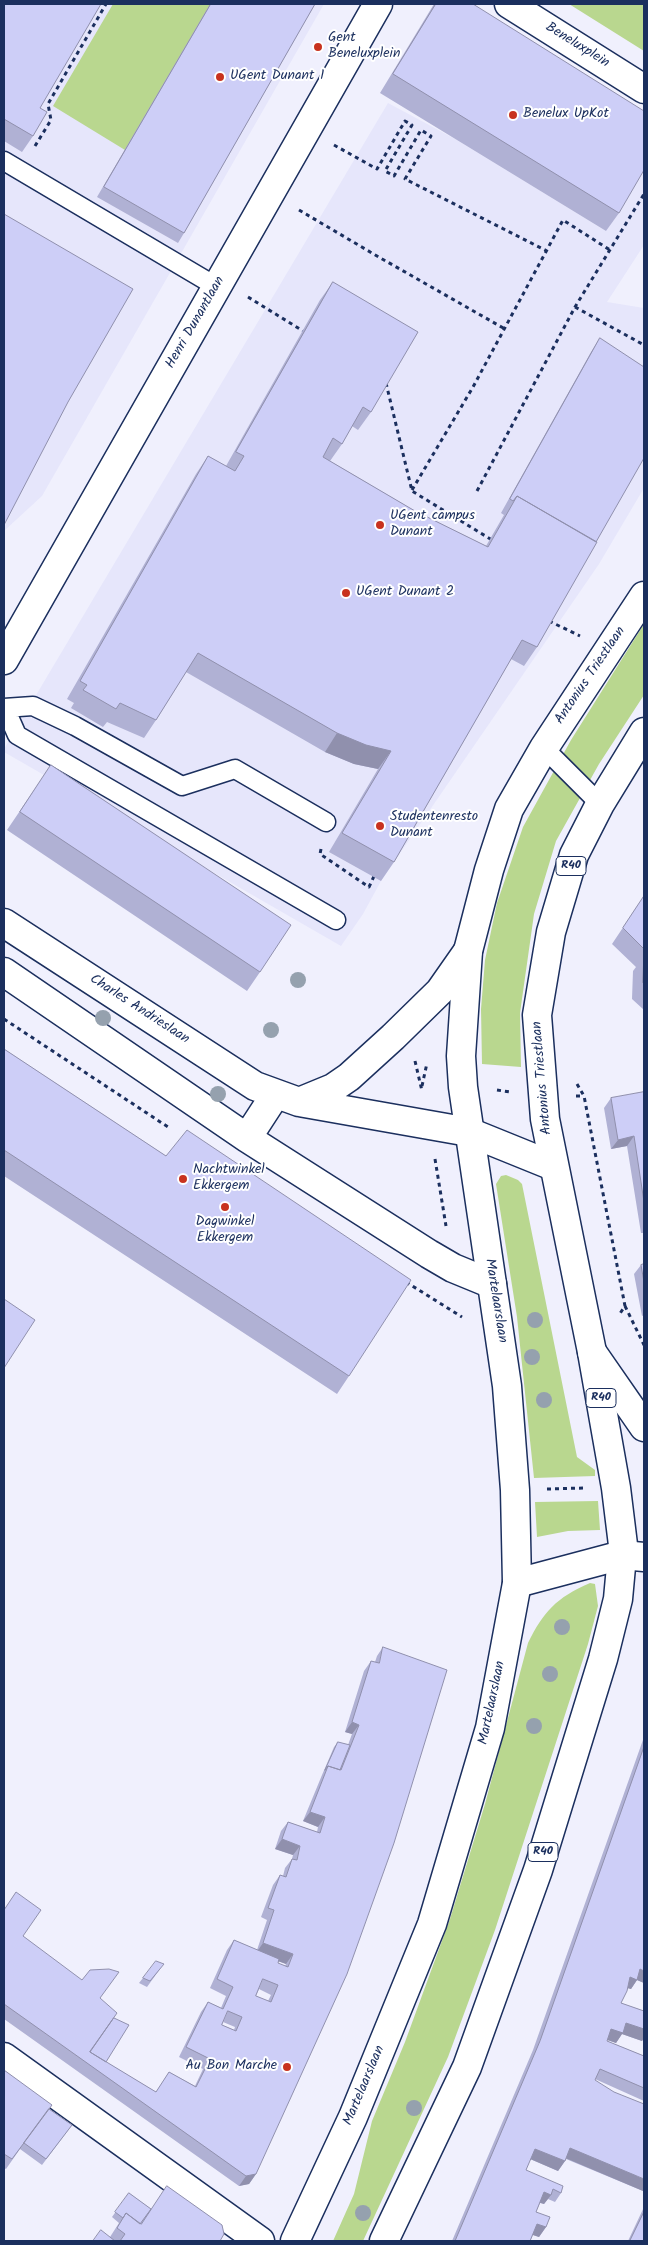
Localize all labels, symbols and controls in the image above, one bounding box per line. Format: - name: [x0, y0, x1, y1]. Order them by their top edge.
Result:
- street label: Beneluxplein: [542, 20, 612, 72]
- place label: Gent Beneluxplein: [328, 31, 400, 64]
- marker: Gent Beneluxplein: [312, 41, 324, 53]
- place label: UGent Dunant 1: [230, 69, 324, 85]
- marker: UGent Dunant 1: [214, 71, 226, 83]
- place label: Benelux UpKot: [523, 107, 609, 123]
- marker: Benelux UpKot: [507, 109, 519, 121]
- street label: Henri Dunantlaan: [163, 274, 229, 372]
- place label: UGent campus Dunant: [390, 509, 475, 542]
- marker: UGent campus Dunant: [374, 519, 386, 531]
- place label: UGent Dunant 2: [356, 585, 454, 601]
- marker: UGent Dunant 2: [340, 587, 352, 599]
- street label: Antonius Triestlaan: [552, 624, 630, 728]
- place label: Studentenresto Dunant: [390, 810, 478, 842]
- marker: Studentenresto Dunant: [374, 820, 386, 832]
- road number: R40: [556, 856, 586, 876]
- street label: Charles Andrieslaan: [86, 971, 192, 1049]
- street label: Antonius Triestlaan: [530, 1020, 556, 1136]
- place label: Nachtwinkel Ekkergem: [193, 1163, 265, 1196]
- marker: Nachtwinkel Ekkergem: [177, 1173, 189, 1185]
- marker: Dagwinkel Ekkergem: [219, 1201, 231, 1213]
- place label: Dagwinkel Ekkergem: [196, 1215, 254, 1248]
- street label: Martelaarslaan: [480, 1258, 510, 1344]
- road number: R40: [586, 1389, 616, 1408]
- street label: Martelaarslaan: [476, 1660, 510, 1746]
- road number: R40: [528, 1842, 558, 1861]
- street label: Martelaarslaan: [341, 2044, 389, 2128]
- place label: Au Bon Marche: [186, 2059, 277, 2075]
- marker: Au Bon Marche: [281, 2061, 293, 2073]

